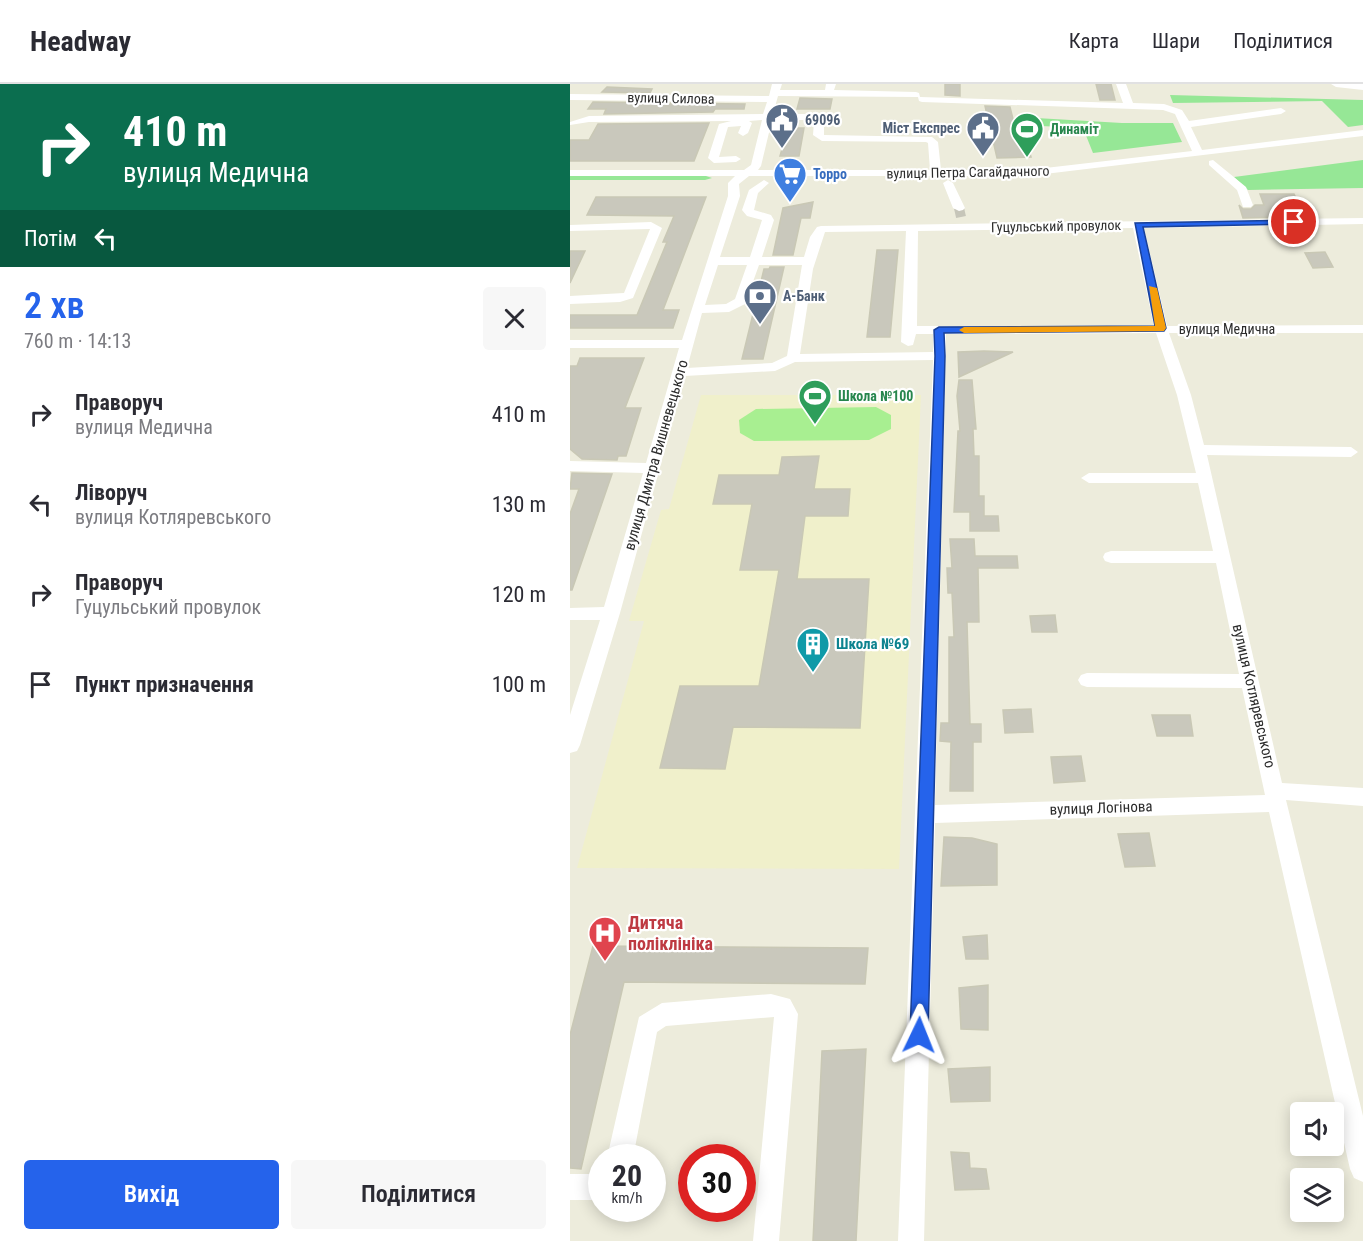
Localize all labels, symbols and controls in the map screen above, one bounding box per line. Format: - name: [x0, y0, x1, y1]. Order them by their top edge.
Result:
- text: Headway: [30, 25, 131, 58]
- text: Карта: [1069, 29, 1119, 53]
- text: Шари: [1152, 29, 1200, 53]
- text: Поділитися: [1233, 29, 1333, 53]
- street label: вулиця Силова: [627, 89, 715, 107]
- public building icon: 69096: [764, 102, 800, 149]
- text: 410 m: [123, 107, 228, 156]
- icon: right: [24, 108, 102, 186]
- public building icon: Міст Експрес: [965, 110, 1001, 157]
- sports icon: Динаміт: [1009, 111, 1045, 158]
- place label: 69096: [805, 112, 840, 128]
- place label: Міст Експрес: [883, 120, 961, 136]
- place label: Динаміт: [1050, 121, 1100, 137]
- supermarket icon: Торро: [772, 156, 808, 203]
- text: вулиця Медична: [123, 157, 309, 189]
- street label: вулиця Петра Сагайдачного: [886, 163, 1050, 181]
- place label: Торро: [813, 166, 847, 182]
- pin: [1268, 196, 1319, 247]
- icon: arrive: [1277, 205, 1310, 238]
- street label: Гуцульський провулок: [991, 217, 1122, 235]
- icon: left: [89, 222, 122, 255]
- text: Потім: [24, 226, 77, 251]
- bank icon: А-Банк: [742, 278, 778, 325]
- text: 2 хв: [24, 285, 85, 327]
- button: close: [483, 287, 546, 350]
- place label: А-Банк: [783, 288, 825, 304]
- street label: вулиця Медична: [1179, 321, 1275, 337]
- text: 760 m · 14:13: [24, 329, 131, 353]
- street label: вулиця Дмитра Вишневецького: [620, 358, 692, 552]
- sports icon: Школа №100: [797, 378, 833, 425]
- place label: Школа №100: [838, 388, 913, 404]
- text: Праворуч: [75, 390, 163, 415]
- icon: right: [24, 398, 57, 431]
- text: 410 m: [492, 402, 546, 427]
- text: вулиця Медична: [75, 415, 213, 439]
- text: Ліворуч: [75, 480, 147, 505]
- icon: left: [24, 488, 57, 521]
- text: 130 m: [492, 492, 546, 517]
- text: вулиця Котляревського: [75, 505, 271, 529]
- text: Праворуч: [75, 570, 163, 595]
- icon: right: [24, 578, 57, 611]
- text: 120 m: [492, 582, 546, 607]
- text: Гуцульський провулок: [75, 595, 261, 619]
- street label: вулиця Котляревського: [1229, 622, 1279, 770]
- building icon: Школа №69: [795, 626, 831, 673]
- place label: Школа №69: [836, 635, 909, 653]
- icon: arrive: [24, 668, 57, 701]
- text: Пункт призначення: [75, 672, 254, 697]
- text: 100 m: [492, 672, 546, 697]
- street label: вулиця Логінова: [1049, 797, 1153, 819]
- place label: Дитяча поліклініка: [628, 912, 713, 954]
- hospital icon: Дитяча поліклініка: [587, 915, 623, 962]
- position arrow: [887, 1003, 951, 1067]
- map controls: [1290, 1102, 1344, 1222]
- button: sound: [1290, 1102, 1344, 1156]
- speed limit sign: 30: [678, 1144, 756, 1222]
- text: 20: [612, 1158, 642, 1193]
- button: Вихід: [24, 1160, 279, 1229]
- button: Поділитися: [291, 1160, 546, 1229]
- button: layers: [1290, 1168, 1344, 1222]
- text: km/h: [612, 1189, 642, 1207]

